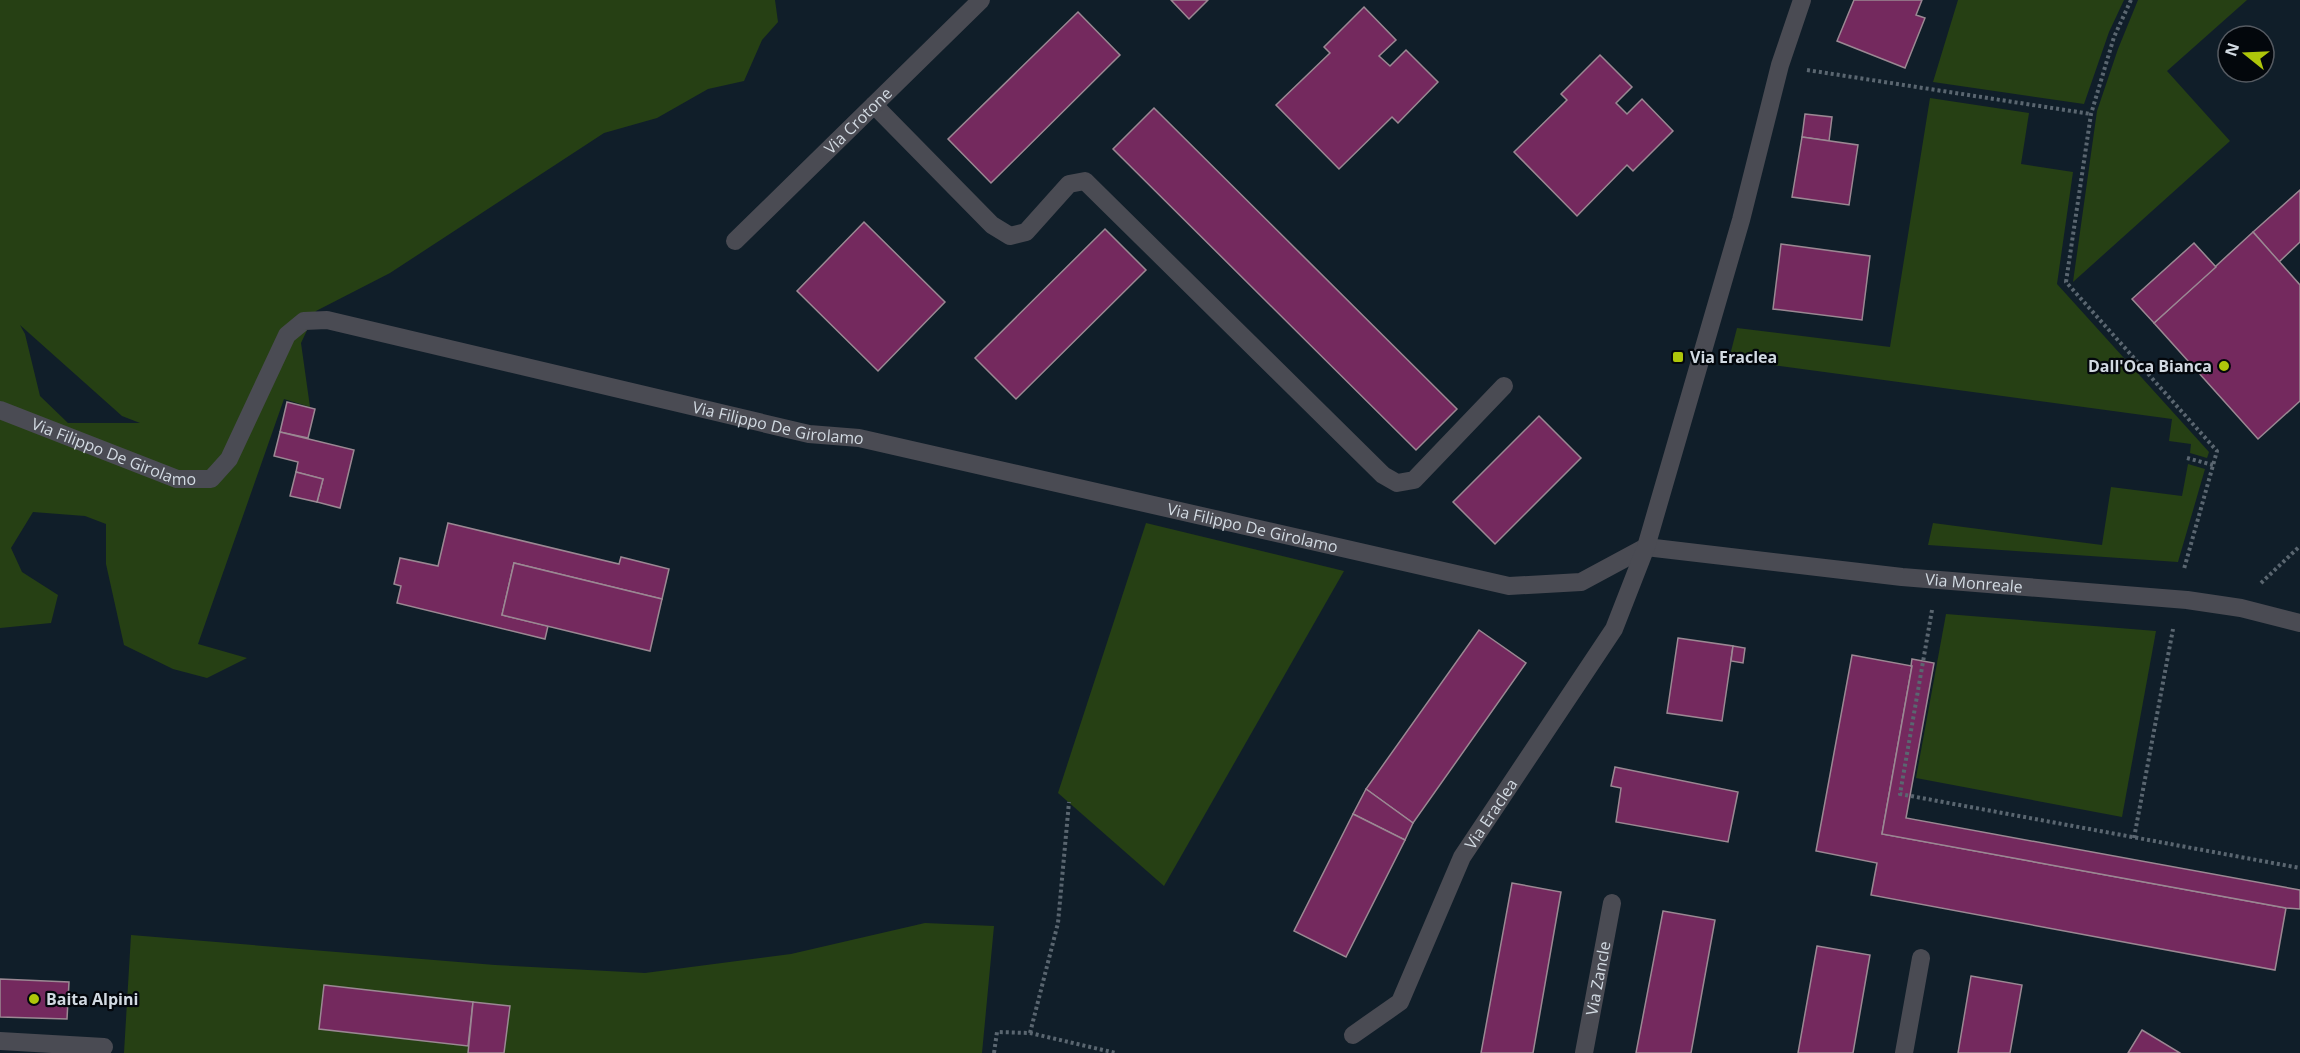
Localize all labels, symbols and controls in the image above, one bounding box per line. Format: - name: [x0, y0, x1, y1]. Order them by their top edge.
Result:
- north arrow: [2216, 24, 2276, 84]
- text: N: [2219, 40, 2244, 59]
- street label: Via Crotone: [819, 82, 897, 159]
- place label: Via Eraclea: [1690, 346, 1777, 368]
- marker: Via Eraclea: [1671, 350, 1685, 364]
- place label: Dall'Oca Bianca: [2088, 355, 2212, 377]
- marker: Dall'Oca Bianca: [2217, 359, 2231, 373]
- street label: Via Filippo De Girolamo: [690, 396, 866, 450]
- street label: Via Filippo De Girolamo: [28, 412, 196, 490]
- street label: Via Filippo De Girolamo: [1165, 498, 1340, 558]
- street label: Via Monreale: [1924, 568, 2024, 598]
- street label: Via Eraclea: [1459, 774, 1522, 853]
- street label: Via Zancle: [1580, 939, 1616, 1017]
- place label: Baita Alpini: [46, 988, 138, 1010]
- marker: Baita Alpini: [27, 992, 41, 1006]

